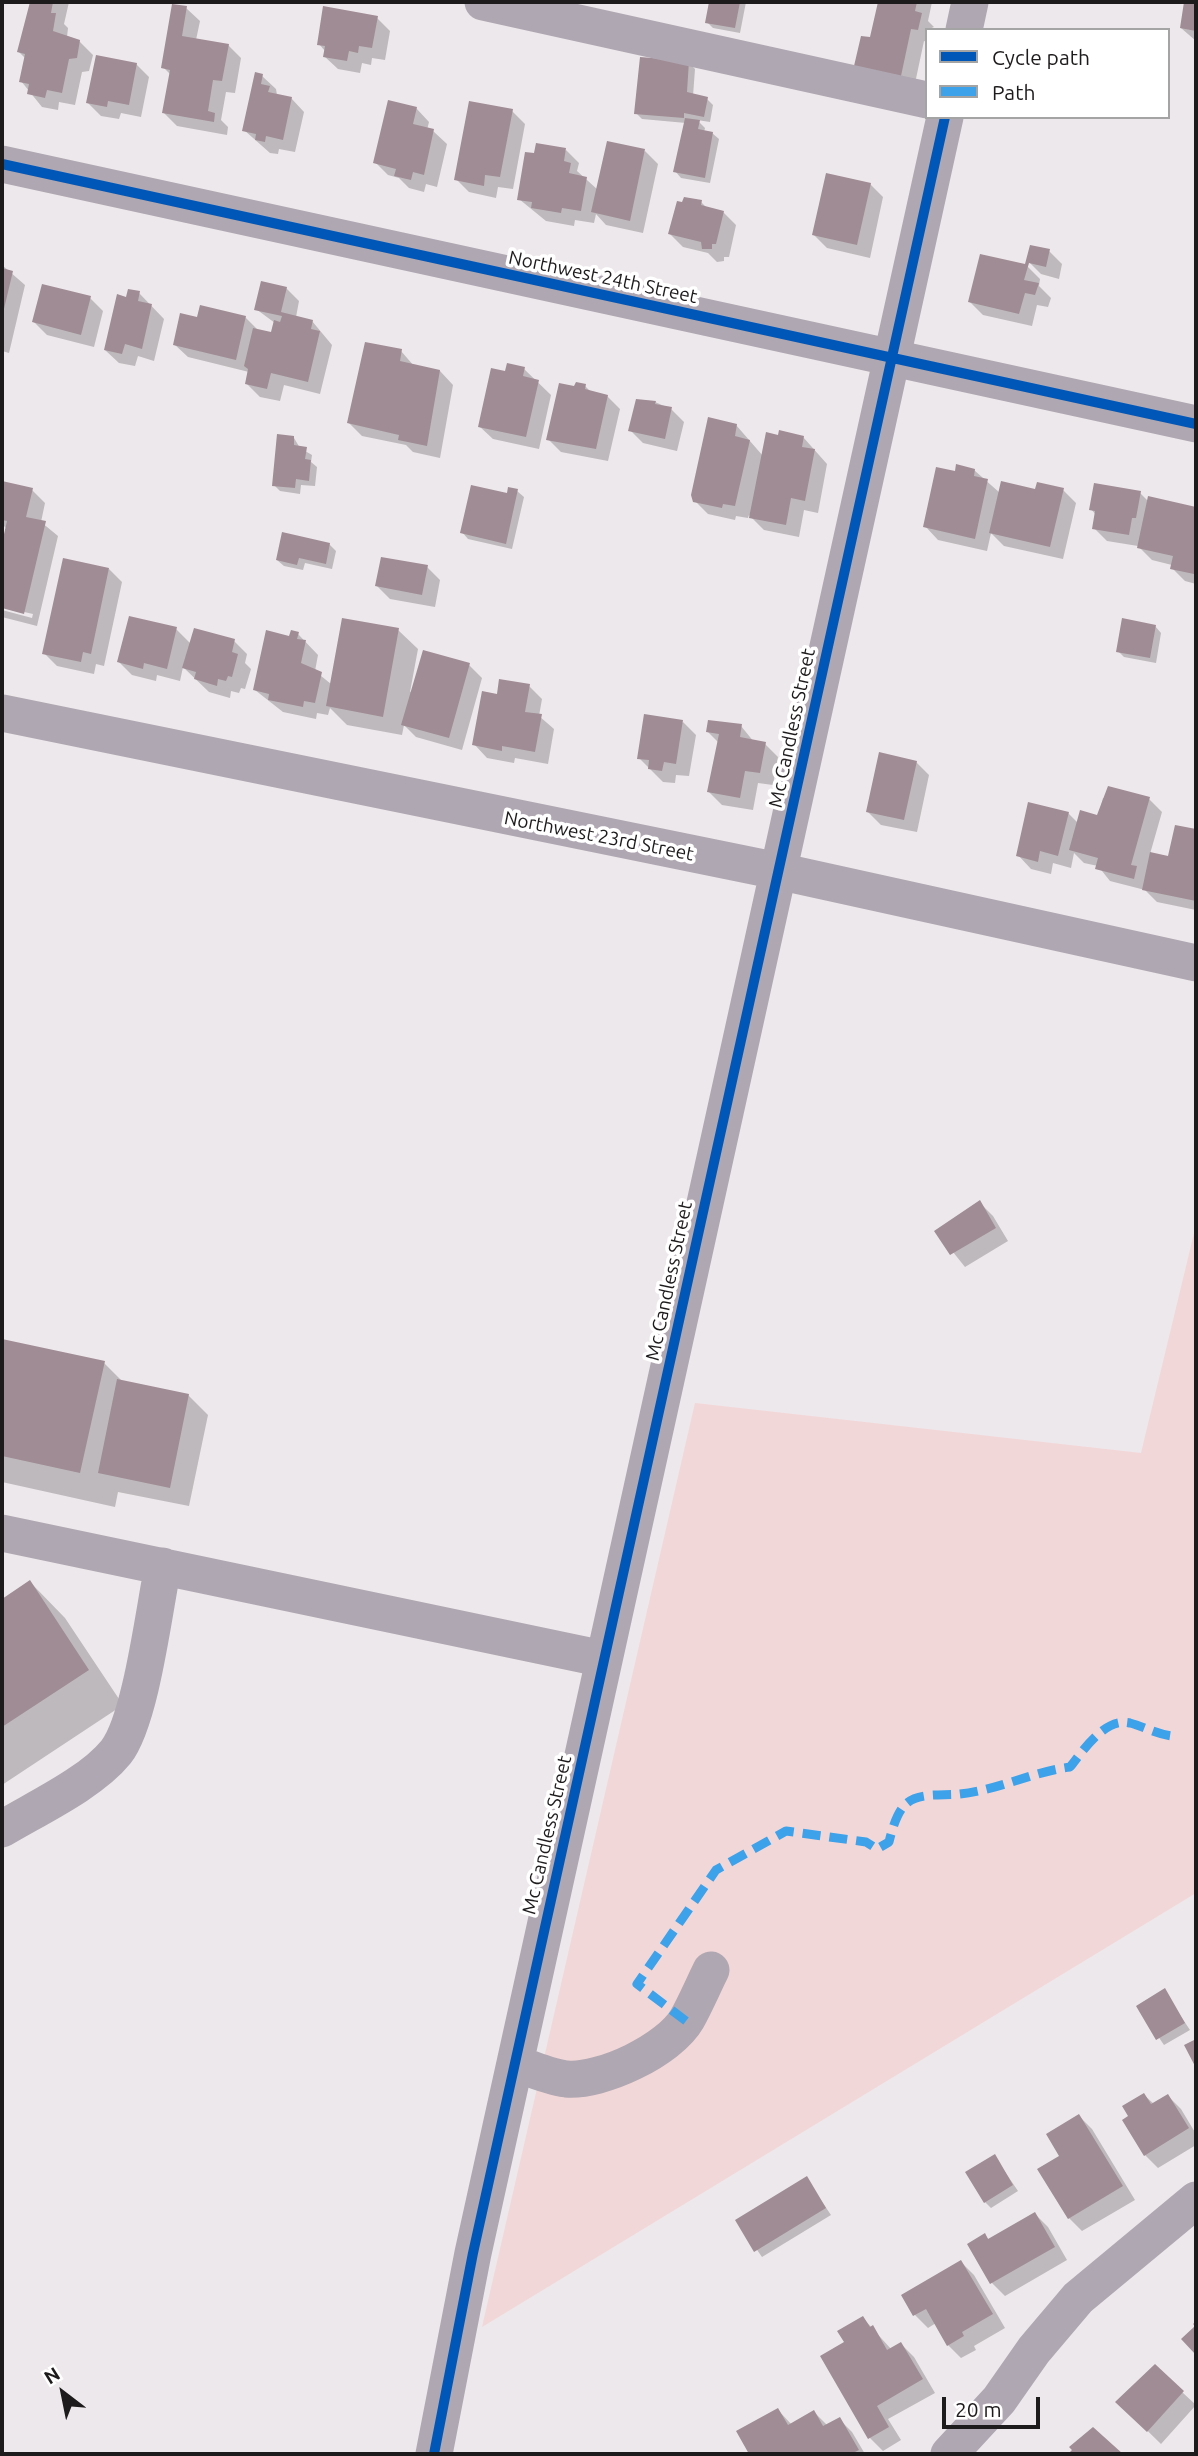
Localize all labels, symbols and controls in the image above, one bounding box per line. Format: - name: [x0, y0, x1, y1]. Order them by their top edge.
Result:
- legend: [925, 28, 1170, 119]
- text: Cycle path: [992, 45, 1090, 69]
- text: Path: [992, 80, 1035, 104]
- street label: Northwest 24th Street: [506, 246, 700, 308]
- street label: Mc Candless Street: [764, 646, 820, 810]
- street label: Northwest 23rd Street: [502, 806, 696, 866]
- street label: Mc Candless Street: [641, 1199, 697, 1363]
- street label: Mc Candless Street: [518, 1753, 576, 1917]
- north arrow: [28, 2358, 98, 2428]
- text: N: [40, 2362, 64, 2388]
- scale bar: [946, 2382, 1044, 2426]
- text: 20 m: [955, 2397, 1002, 2421]

